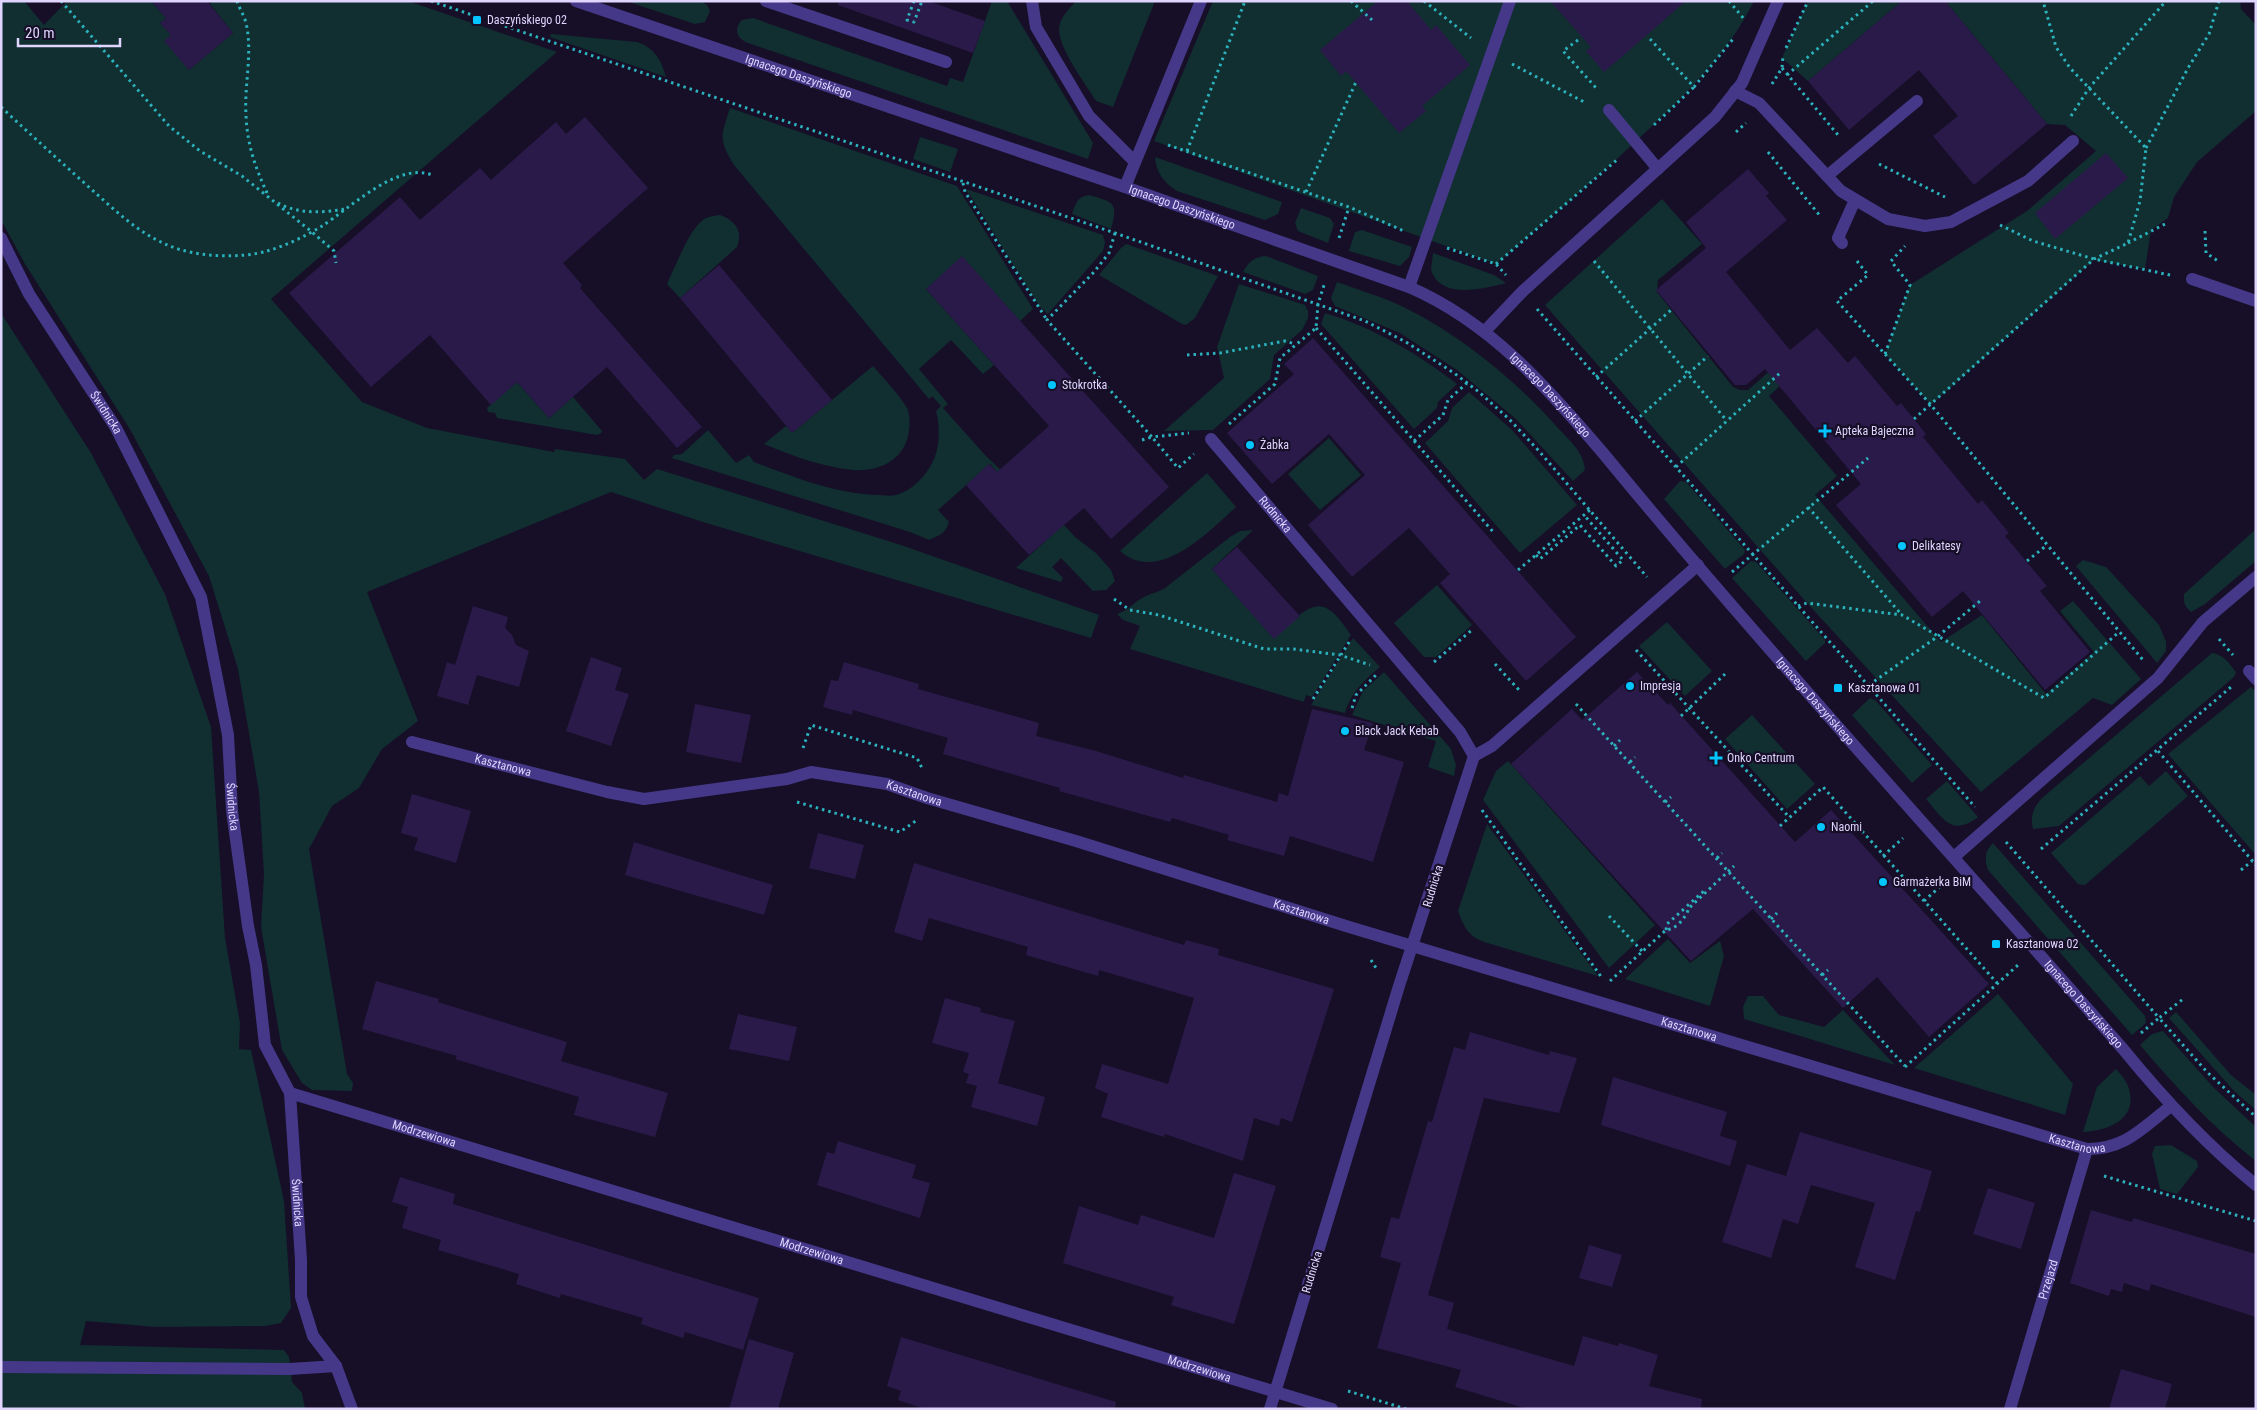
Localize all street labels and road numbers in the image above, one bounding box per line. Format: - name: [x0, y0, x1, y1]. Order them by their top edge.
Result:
- street label: Ignacego Daszyńskiego: [743, 52, 854, 101]
- street label: Ignacego Daszyńskiego: [1127, 182, 1237, 232]
- street label: Ignacego Daszyńskiego: [1507, 350, 1594, 440]
- street label: Świdnicka: [87, 388, 125, 436]
- street label: Rudnicka: [1256, 493, 1295, 536]
- street label: Ignacego Daszyńskiego: [1773, 655, 1857, 748]
- street label: Kasztanowa: [473, 751, 533, 779]
- street label: Kasztanowa: [885, 777, 944, 809]
- street label: Świdnicka: [224, 782, 242, 832]
- street label: Rudnicka: [1420, 863, 1446, 909]
- street label: Kasztanowa: [1272, 897, 1331, 927]
- street label: Ignacego Daszyńskiego: [2041, 958, 2126, 1051]
- street label: Kasztanowa: [1659, 1014, 1719, 1044]
- street label: Modrzewiowa: [391, 1117, 458, 1150]
- street label: Kasztanowa: [2047, 1131, 2107, 1156]
- street label: Świdnicka: [289, 1178, 306, 1227]
- street label: Modrzewiowa: [778, 1235, 845, 1268]
- street label: Rudnicka: [1299, 1249, 1325, 1295]
- street label: Przejazd: [2036, 1258, 2061, 1301]
- street label: Modrzewiowa: [1166, 1353, 1233, 1385]

